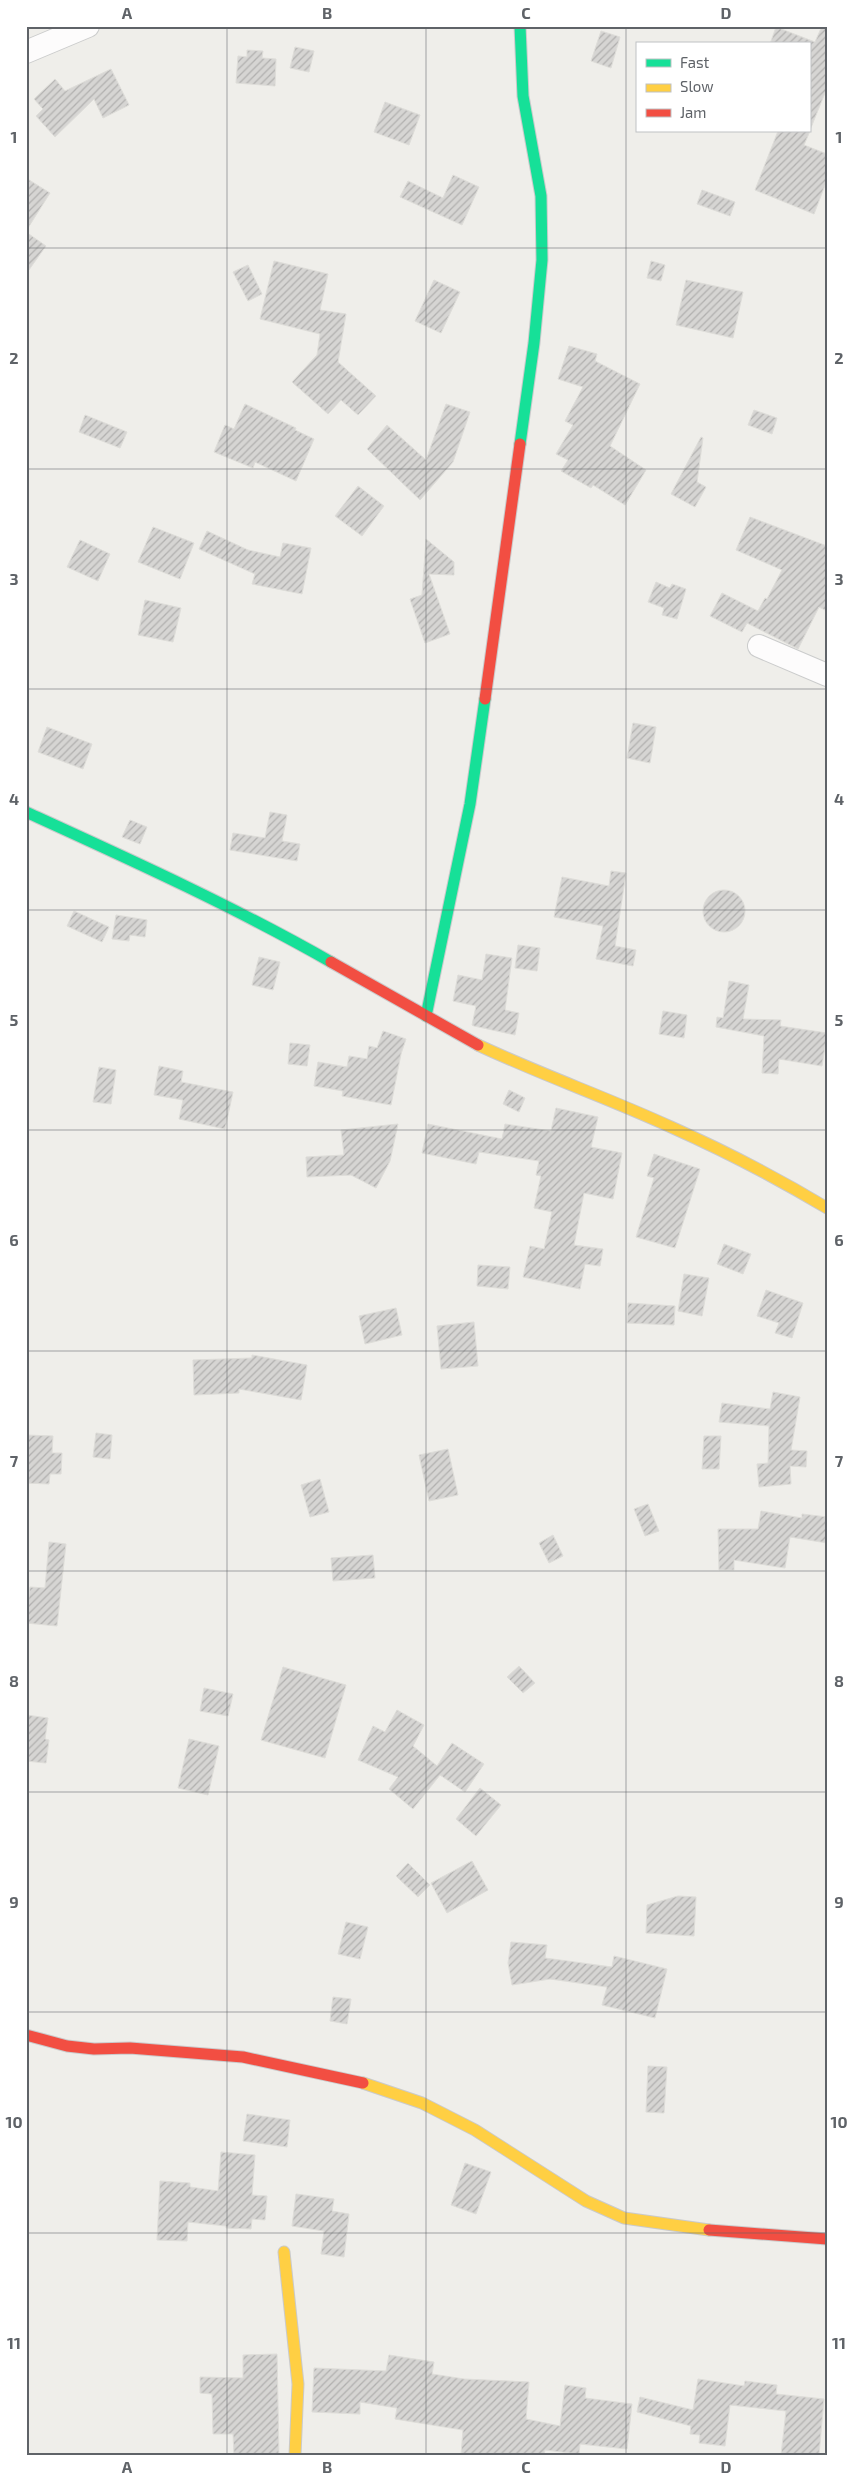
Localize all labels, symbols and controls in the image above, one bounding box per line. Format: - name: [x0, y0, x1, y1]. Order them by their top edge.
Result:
- text: A: [122, 3, 133, 22]
- text: B: [322, 3, 332, 22]
- text: C: [521, 3, 531, 22]
- text: D: [721, 3, 732, 22]
- legend: [636, 42, 810, 132]
- text: Fast: [680, 53, 710, 71]
- text: Slow: [680, 77, 714, 95]
- text: Jam: [680, 103, 706, 121]
- text: 1: [11, 127, 17, 146]
- text: 1: [836, 127, 842, 146]
- text: 2: [9, 348, 19, 367]
- text: 2: [834, 348, 844, 367]
- text: 3: [9, 569, 19, 588]
- text: 3: [834, 569, 844, 588]
- text: 4: [9, 789, 19, 808]
- text: 4: [834, 789, 844, 808]
- text: 5: [10, 1010, 19, 1029]
- text: 5: [835, 1010, 844, 1029]
- text: 6: [9, 1230, 19, 1249]
- text: 6: [834, 1230, 844, 1249]
- text: 7: [10, 1451, 19, 1470]
- text: 7: [835, 1451, 844, 1470]
- text: 8: [9, 1671, 19, 1690]
- text: 8: [834, 1671, 844, 1690]
- text: 9: [9, 1892, 19, 1911]
- text: 9: [834, 1892, 844, 1911]
- text: 10: [5, 2112, 23, 2131]
- text: 10: [830, 2112, 848, 2131]
- text: 11: [7, 2333, 21, 2352]
- text: 11: [832, 2333, 846, 2352]
- text: A: [122, 2457, 133, 2476]
- text: B: [322, 2457, 332, 2476]
- text: C: [521, 2457, 531, 2476]
- text: D: [721, 2457, 732, 2476]

